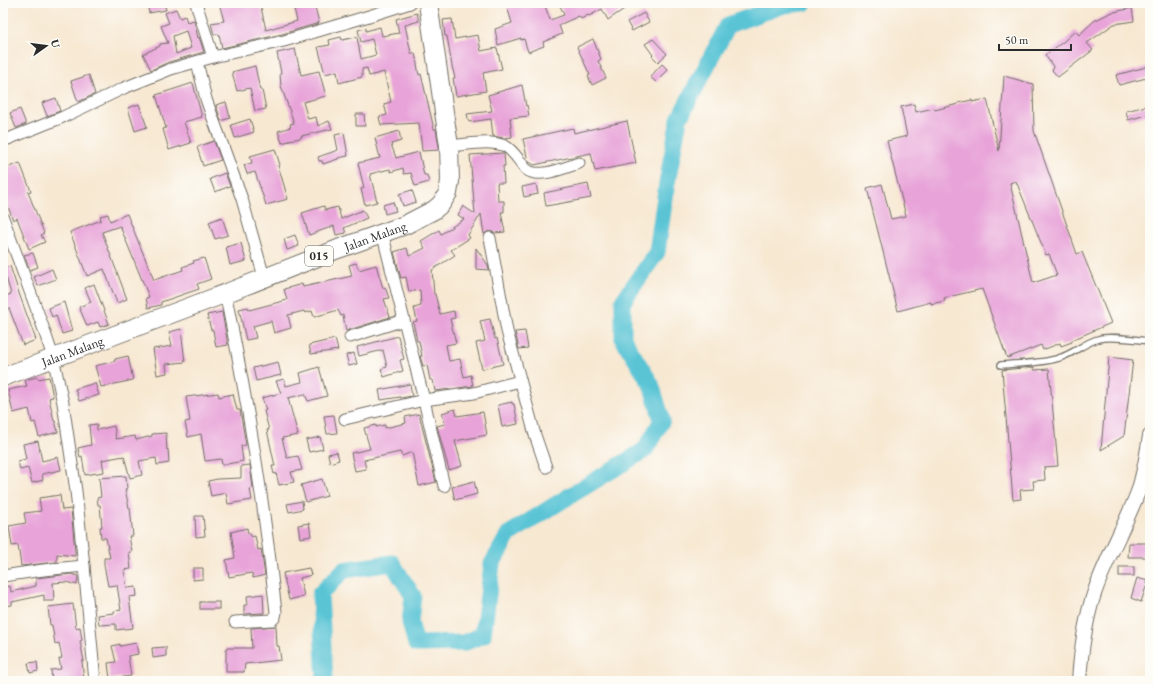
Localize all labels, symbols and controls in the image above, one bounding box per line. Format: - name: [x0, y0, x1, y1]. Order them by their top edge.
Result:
- north arrow: [26, 26, 66, 66]
- scale bar: [999, 26, 1071, 52]
- text: 50 m: [1005, 32, 1029, 48]
- text: U: [48, 38, 64, 50]
- street label: Jalan Malang: [341, 217, 409, 255]
- road number: 015: [305, 246, 333, 266]
- street label: Jalan Malang: [38, 331, 106, 371]

